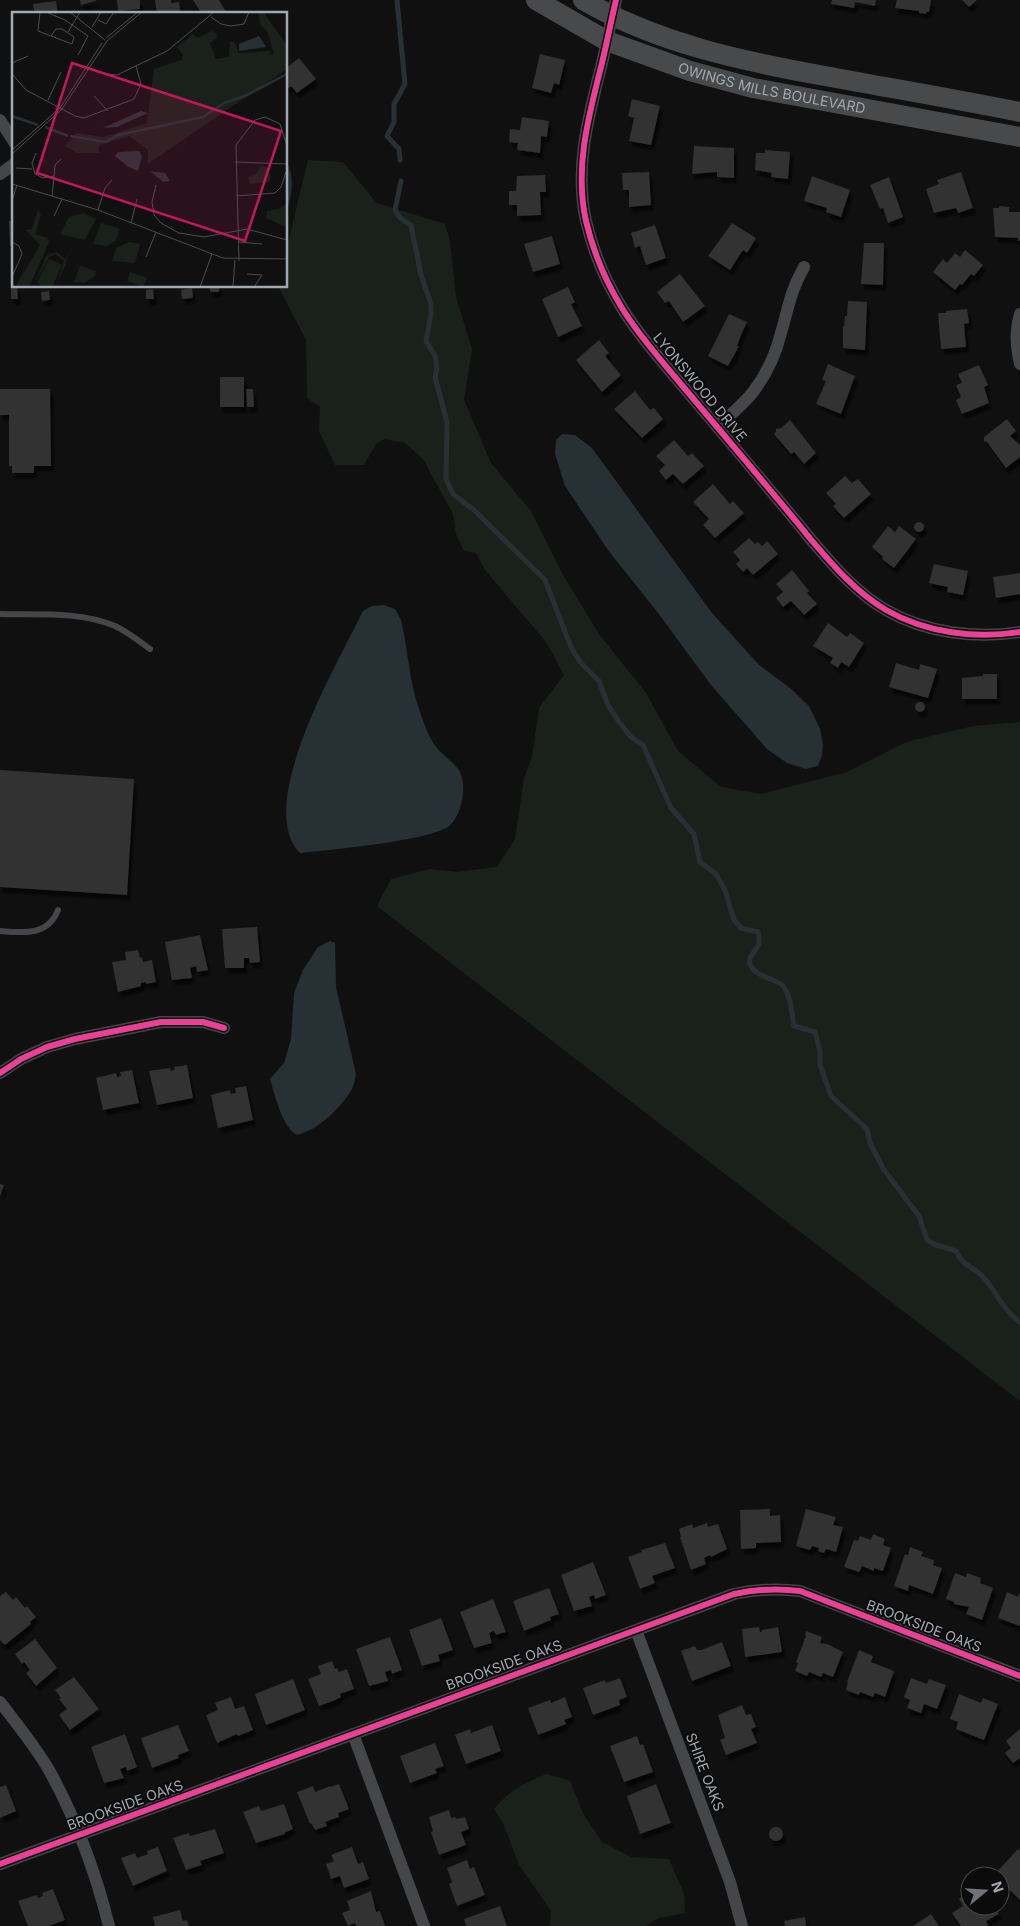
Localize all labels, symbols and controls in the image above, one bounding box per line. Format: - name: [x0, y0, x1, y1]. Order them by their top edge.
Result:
- inset map: [12, 12, 288, 288]
- street label: OWINGS MILLS BOULEVARD: [676, 58, 867, 116]
- street label: LYONSWOOD DRIVE: [650, 329, 751, 445]
- street label: BROOKSIDE OAKS: [864, 1596, 984, 1655]
- street label: BROOKSIDE OAKS: [444, 1636, 564, 1693]
- street label: SHIRE OAKS: [683, 1730, 728, 1813]
- street label: BROOKSIDE OAKS: [65, 1776, 185, 1833]
- north arrow: [960, 1866, 1010, 1916]
- text: N: [988, 1879, 1008, 1895]

